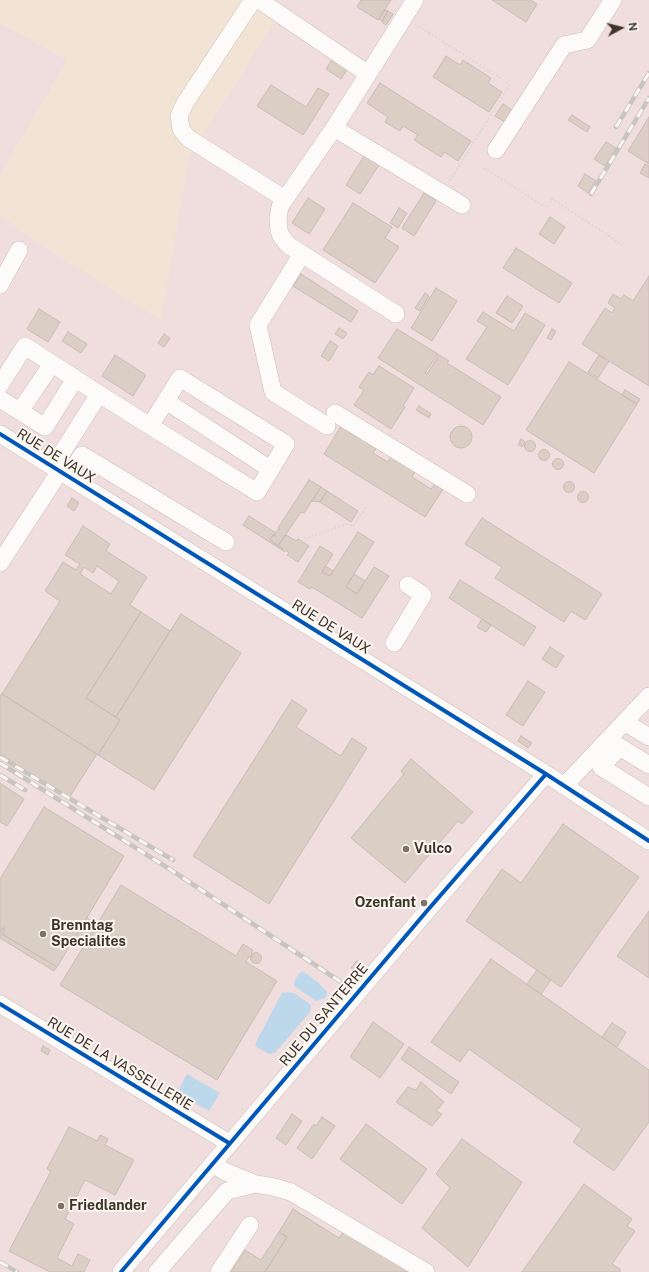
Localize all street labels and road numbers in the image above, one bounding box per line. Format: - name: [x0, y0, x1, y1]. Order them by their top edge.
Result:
- street label: RUE DE VAUX: [14, 425, 98, 487]
- street label: RUE DE VAUX: [289, 596, 373, 658]
- street label: RUE DU SANTERRE: [276, 960, 372, 1070]
- street label: RUE DE LA VASSELLERIE: [44, 1014, 196, 1114]

